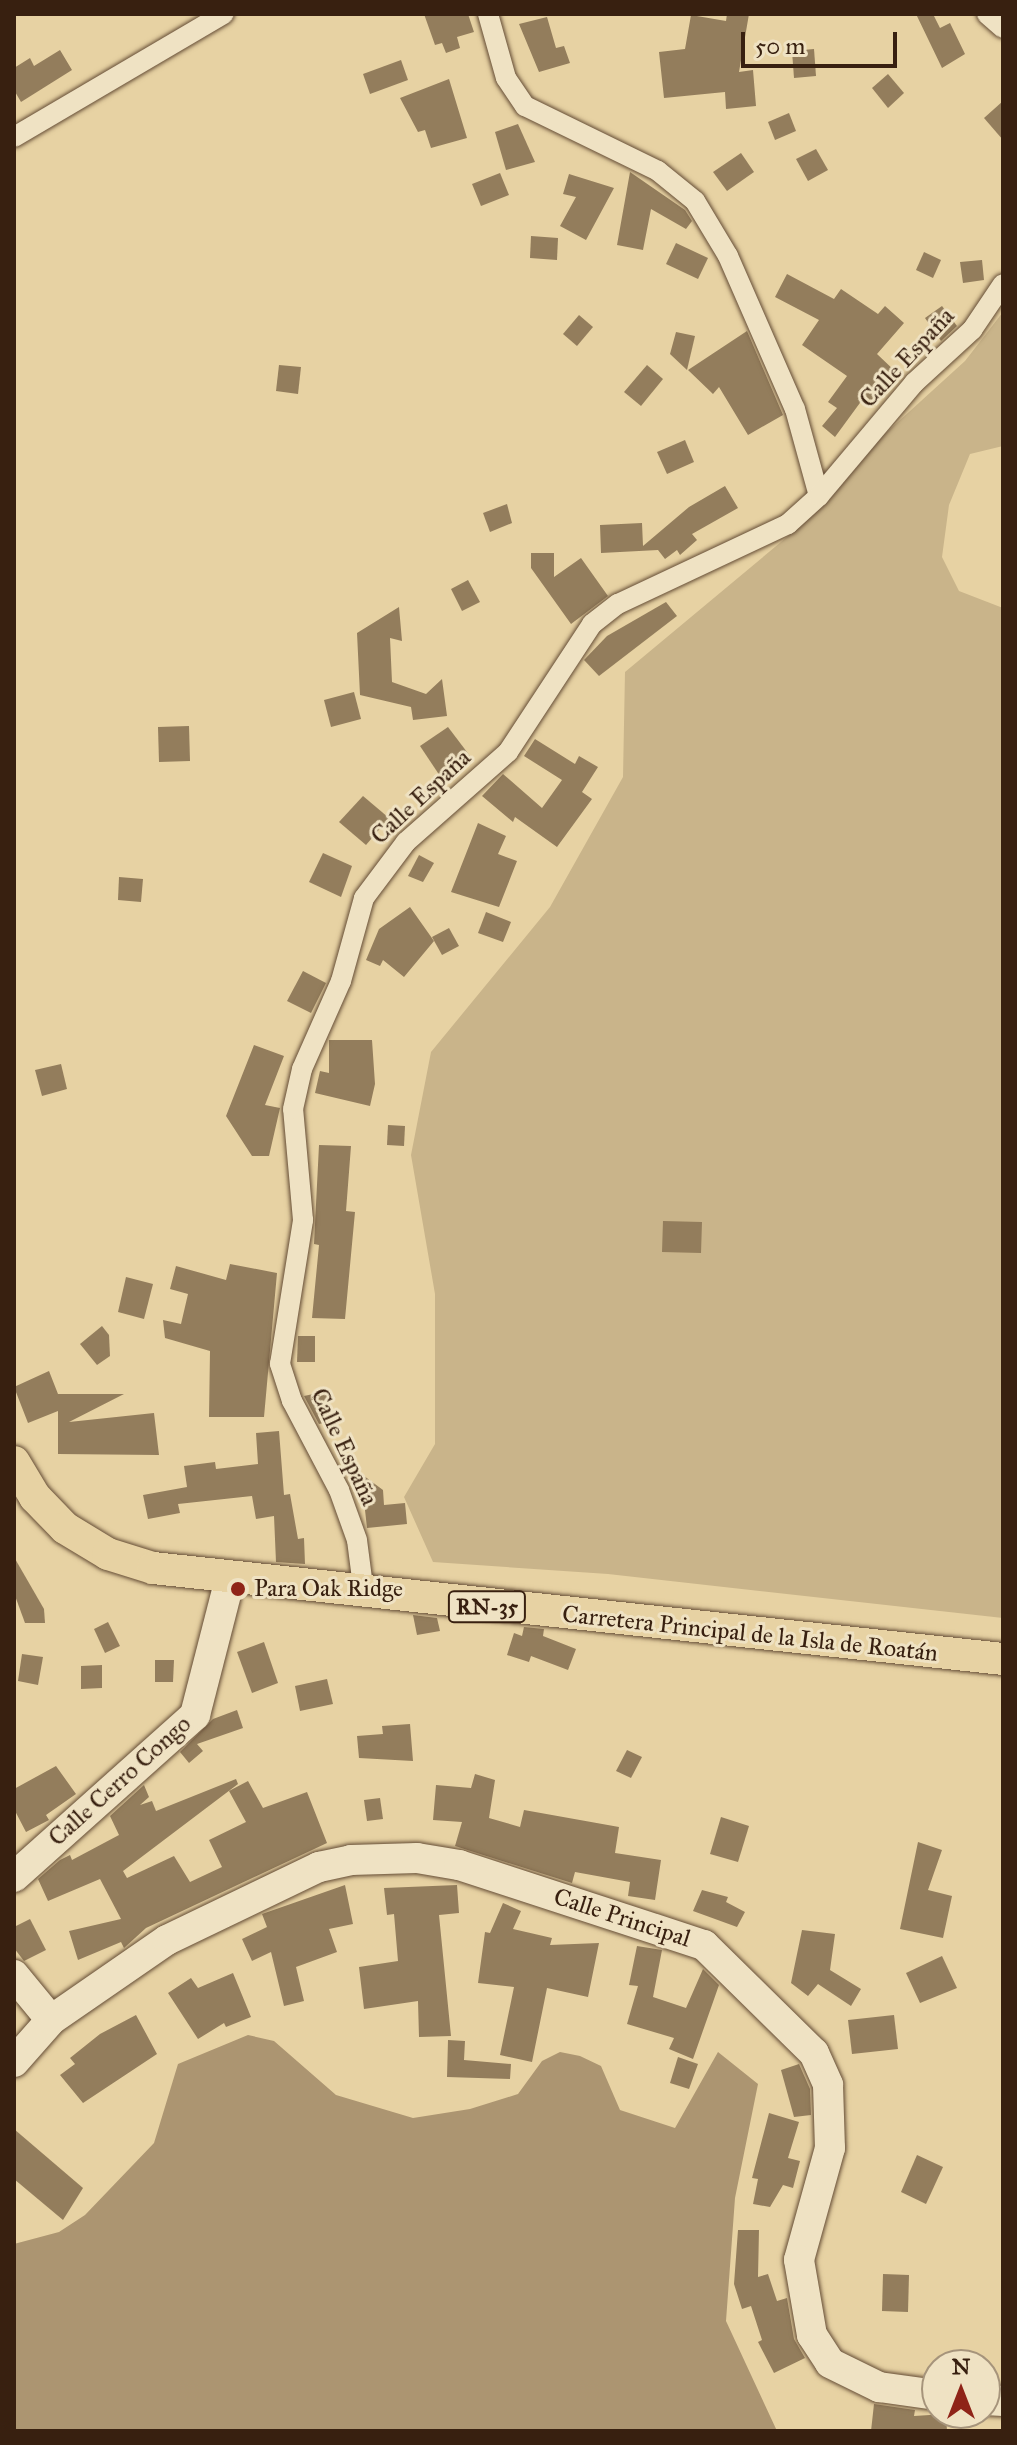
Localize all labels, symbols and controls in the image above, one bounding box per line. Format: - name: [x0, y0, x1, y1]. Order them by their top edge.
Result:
- scale bar: [745, 16, 901, 66]
- text: 50 m: [755, 31, 805, 61]
- street label: Calle España: [854, 302, 960, 414]
- street label: Calle España: [365, 744, 477, 850]
- street label: Calle España: [304, 1384, 384, 1510]
- place label: Para Oak Ridge: [254, 1575, 403, 1603]
- marker: Para Oak Ridge: [229, 1580, 247, 1598]
- road number: RN-35: [447, 1589, 527, 1625]
- street label: Carretera Principal de la Isla de Roatán: [561, 1600, 939, 1668]
- street label: Calle Cerro Congo: [43, 1710, 197, 1852]
- street label: Calle Principal: [550, 1882, 694, 1954]
- north arrow: [921, 2349, 1001, 2429]
- text: N: [952, 2353, 970, 2380]

